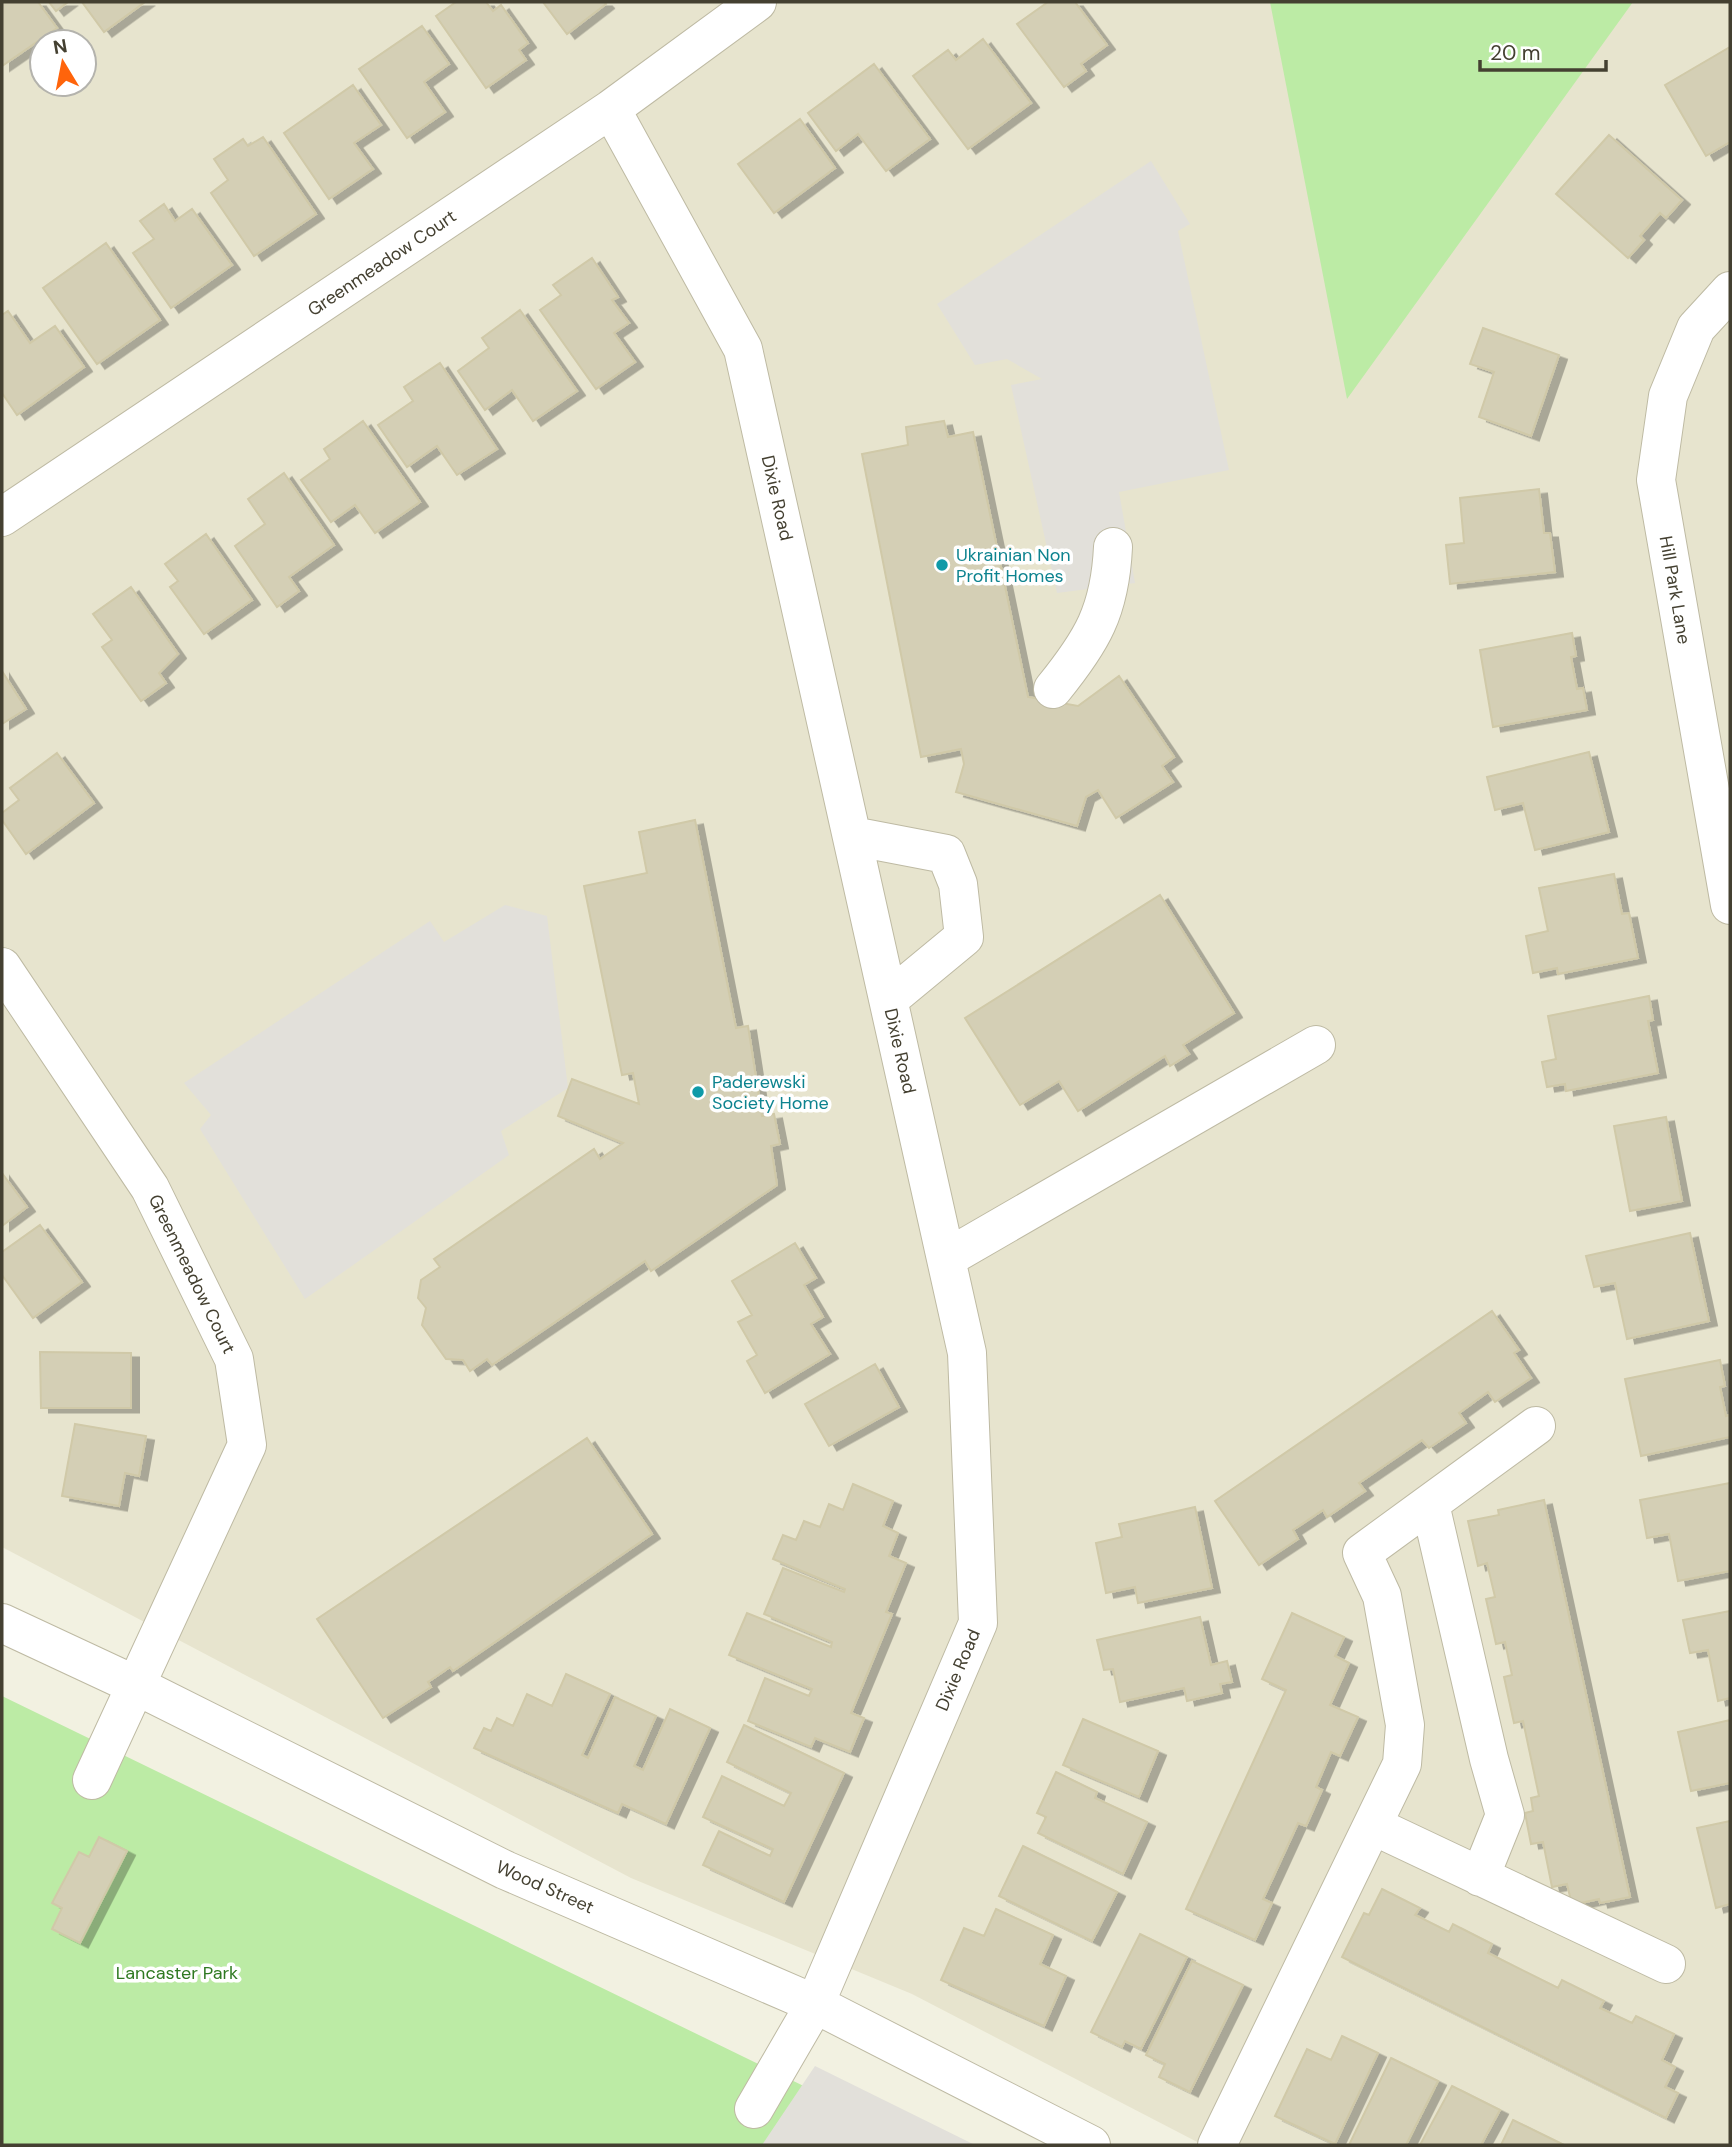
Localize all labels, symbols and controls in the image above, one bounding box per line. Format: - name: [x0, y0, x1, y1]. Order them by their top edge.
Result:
- north arrow: [28, 28, 98, 98]
- scale bar: [1480, 28, 1606, 72]
- text: N: [51, 33, 69, 60]
- text: 20 m: [1490, 39, 1541, 67]
- street label: Greenmeadow Court: [303, 204, 461, 322]
- street label: Dixie Road: [756, 453, 798, 543]
- street label: Hill Park Lane: [1654, 534, 1696, 646]
- place label: Ukrainian Non Profit Homes: [956, 543, 1071, 588]
- marker: Ukrainian Non Profit Homes: [934, 557, 950, 573]
- street label: Dixie Road: [879, 1006, 921, 1096]
- place label: Paderewski Society Home: [712, 1070, 829, 1115]
- marker: Paderewski Society Home: [690, 1084, 706, 1100]
- street label: Greenmeadow Court: [143, 1190, 241, 1358]
- street label: Dixie Road: [930, 1625, 986, 1715]
- street label: Wood Street: [492, 1855, 598, 1919]
- park label: Lancaster Park: [116, 1961, 238, 1985]

